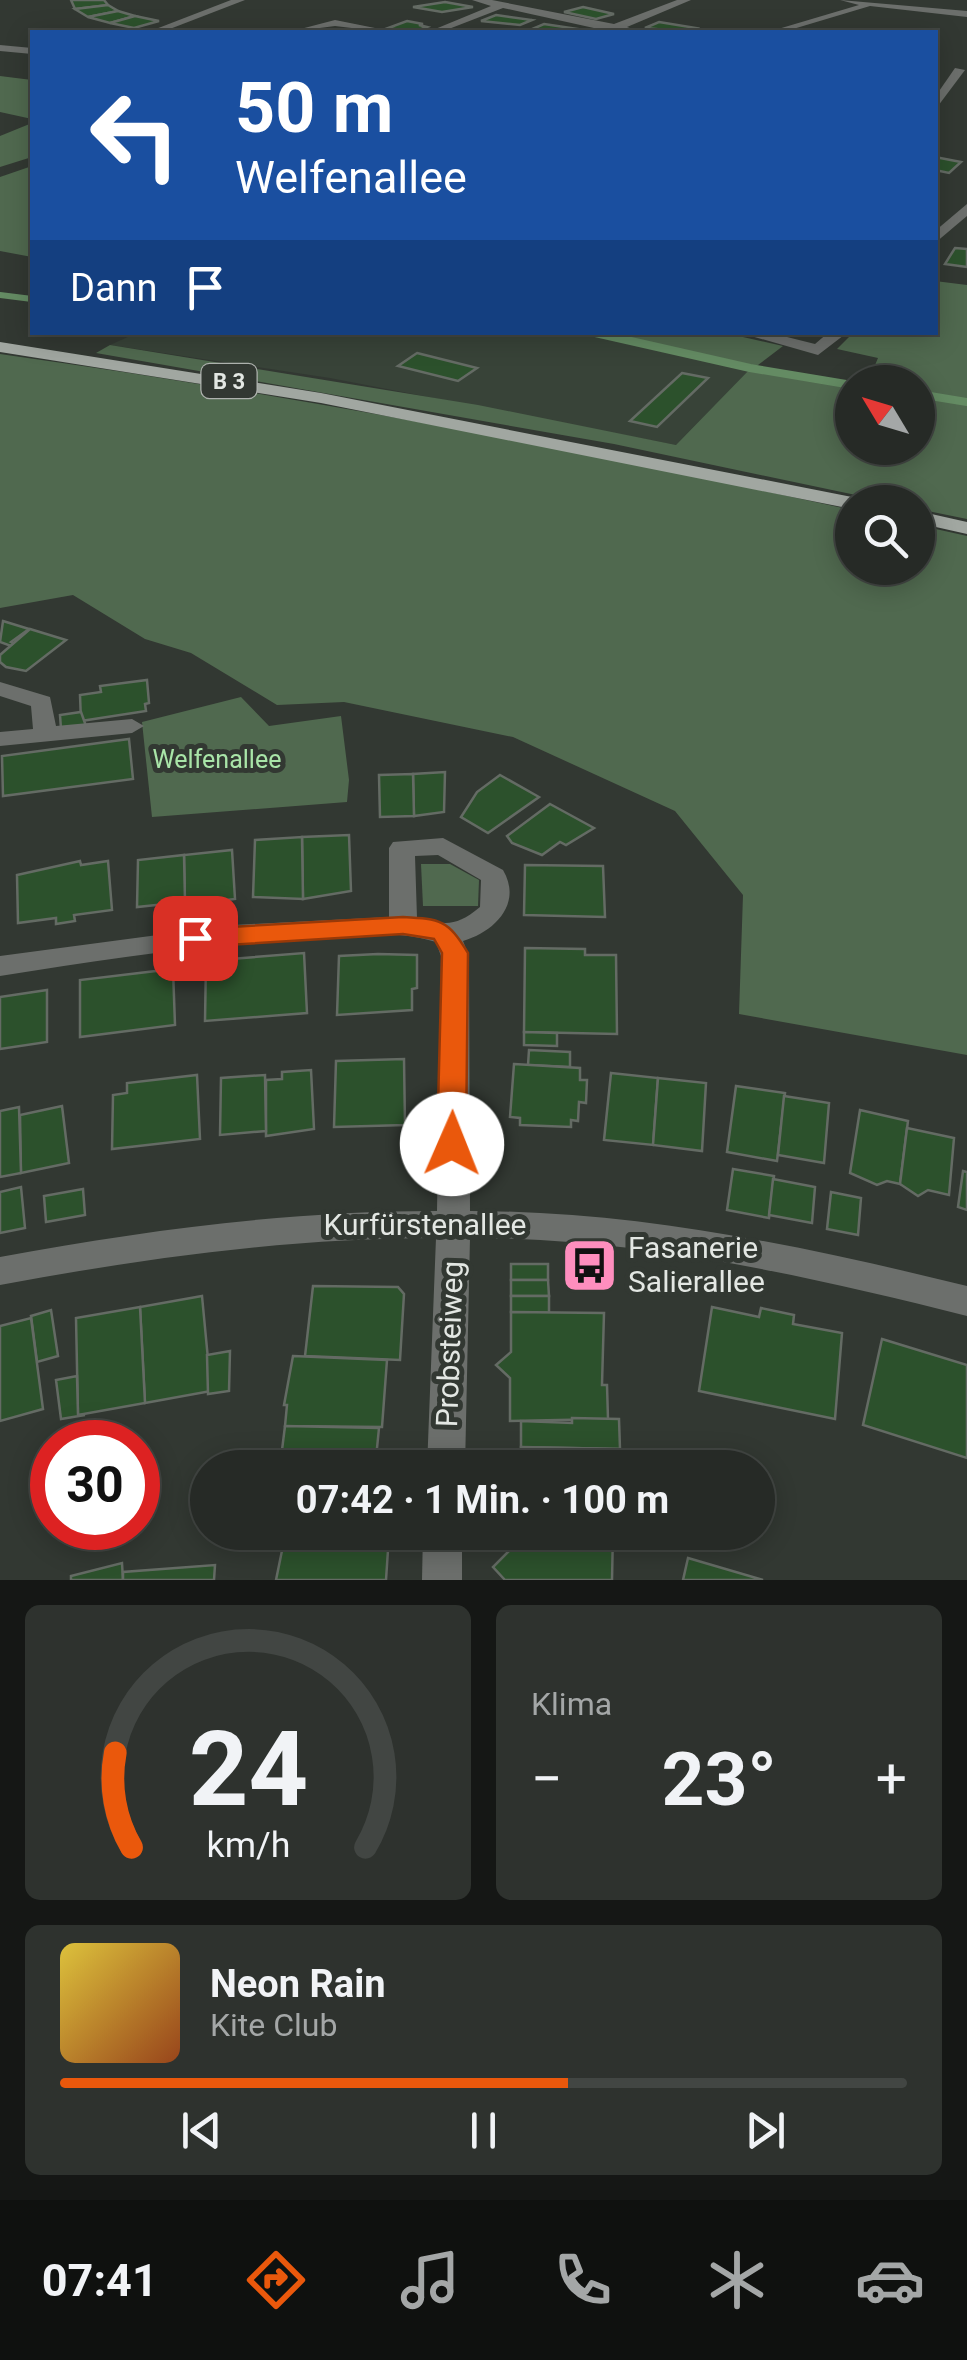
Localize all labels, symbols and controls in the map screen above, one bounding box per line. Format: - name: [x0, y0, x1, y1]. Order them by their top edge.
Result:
- text: 50 m: [235, 67, 393, 149]
- icon: left: [70, 70, 200, 200]
- text: Welfenallee: [235, 151, 467, 204]
- icon: arrive: [178, 260, 233, 315]
- text: Dann: [70, 266, 158, 310]
- road number: B 3: [202, 364, 256, 398]
- north arrow: [835, 365, 935, 465]
- map controls: [835, 365, 935, 585]
- button: search: [835, 485, 935, 585]
- park label: Welfenallee: [153, 745, 281, 774]
- pin: [153, 896, 238, 981]
- icon: arrive: [168, 911, 223, 966]
- position arrow: [400, 1092, 504, 1196]
- street label: Kurfürstenallee: [323, 1207, 527, 1242]
- place label: Fasanerie Salierallee: [628, 1230, 765, 1299]
- bus stop icon: Fasanerie Salierallee: [559, 1235, 619, 1295]
- street label: Probsteiweg: [429, 1260, 470, 1428]
- speed limit sign: 30: [30, 1420, 160, 1550]
- text: 07:42 · 1 Min. · 100 m: [296, 1478, 669, 1522]
- text: Klima: [531, 1685, 612, 1723]
- text: 24: [188, 1709, 308, 1830]
- text: 23°: [661, 1735, 777, 1823]
- text: −: [531, 1747, 562, 1811]
- text: +: [876, 1747, 907, 1811]
- text: km/h: [206, 1824, 290, 1866]
- text: Neon Rain: [210, 1962, 386, 2006]
- text: Kite Club: [210, 2006, 337, 2044]
- icon: previous: [174, 2103, 229, 2158]
- icon: pause: [456, 2103, 511, 2158]
- icon: next: [738, 2103, 793, 2158]
- icon: directions: [241, 2245, 311, 2315]
- icon: music: [395, 2245, 465, 2315]
- icon: phone: [548, 2245, 618, 2315]
- icon: climate: [702, 2245, 772, 2315]
- icon: car: [855, 2245, 925, 2315]
- text: 07:41: [42, 2254, 158, 2307]

